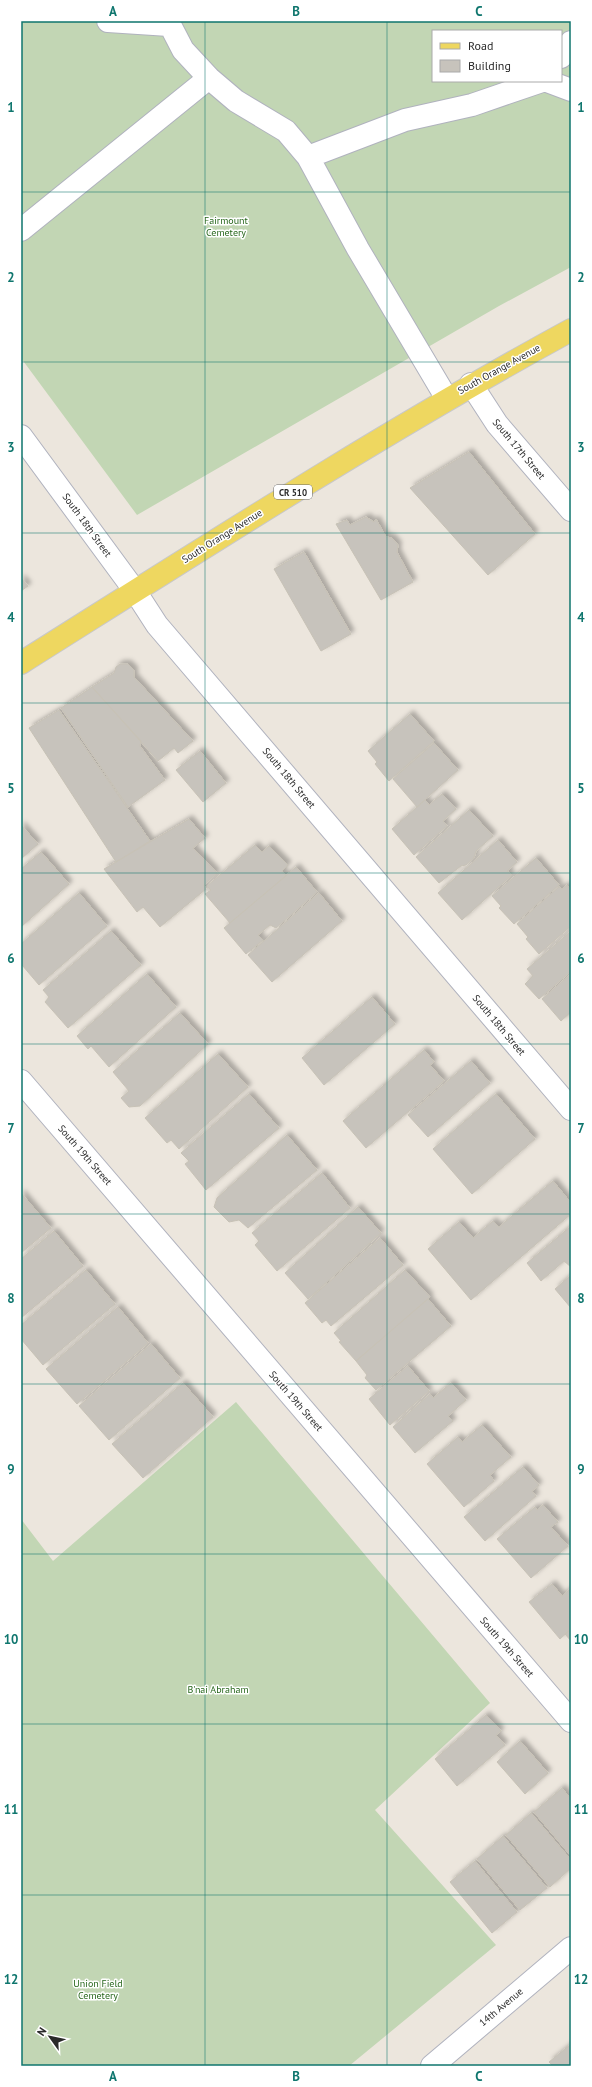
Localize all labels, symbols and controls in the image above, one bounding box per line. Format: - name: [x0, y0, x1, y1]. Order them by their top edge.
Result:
- text: A: [109, 3, 117, 20]
- text: B: [292, 3, 300, 20]
- text: C: [475, 3, 483, 20]
- legend: [432, 30, 562, 82]
- text: Road: [468, 38, 493, 53]
- text: Building: [468, 58, 511, 73]
- text: 1: [7, 99, 15, 116]
- text: 1: [577, 99, 585, 116]
- park label: Fairmount Cemetery: [204, 214, 249, 239]
- text: 2: [7, 269, 15, 286]
- text: 2: [577, 269, 585, 286]
- street label: South Orange Avenue: [455, 341, 543, 397]
- street label: South 17th Street: [490, 416, 549, 482]
- text: 3: [7, 439, 15, 456]
- text: 3: [577, 439, 585, 456]
- road number: CR 510: [274, 485, 312, 499]
- street label: South 18th Street: [60, 491, 115, 560]
- street label: South Orange Avenue: [179, 506, 265, 566]
- text: 4: [7, 609, 15, 626]
- text: 4: [577, 609, 585, 626]
- street label: South 18th Street: [260, 745, 319, 812]
- text: 5: [7, 780, 15, 797]
- text: 5: [577, 780, 585, 797]
- text: 6: [7, 950, 15, 967]
- text: 6: [577, 950, 585, 967]
- street label: South 18th Street: [470, 992, 529, 1059]
- text: 7: [7, 1120, 15, 1137]
- text: 7: [577, 1120, 585, 1137]
- street label: South 19th Street: [55, 1122, 115, 1188]
- text: 8: [7, 1290, 15, 1307]
- text: 8: [577, 1290, 585, 1307]
- street label: South 19th Street: [266, 1368, 326, 1434]
- text: 9: [7, 1461, 15, 1478]
- text: 9: [577, 1461, 585, 1478]
- street label: South 19th Street: [477, 1614, 537, 1680]
- text: 10: [4, 1631, 18, 1648]
- text: 10: [574, 1631, 588, 1648]
- park label: B'nai Abraham: [187, 1683, 249, 1696]
- text: 11: [4, 1801, 18, 1818]
- text: 11: [574, 1801, 588, 1818]
- text: 12: [4, 1971, 18, 1988]
- text: 12: [574, 1971, 588, 1988]
- park label: Union Field Cemetery: [73, 1977, 123, 2002]
- street label: 14th Avenue: [476, 1985, 526, 2029]
- north arrow: [30, 2017, 70, 2057]
- text: N: [34, 2025, 49, 2038]
- text: A: [109, 2068, 117, 2085]
- text: B: [292, 2068, 300, 2085]
- text: C: [475, 2068, 483, 2085]

